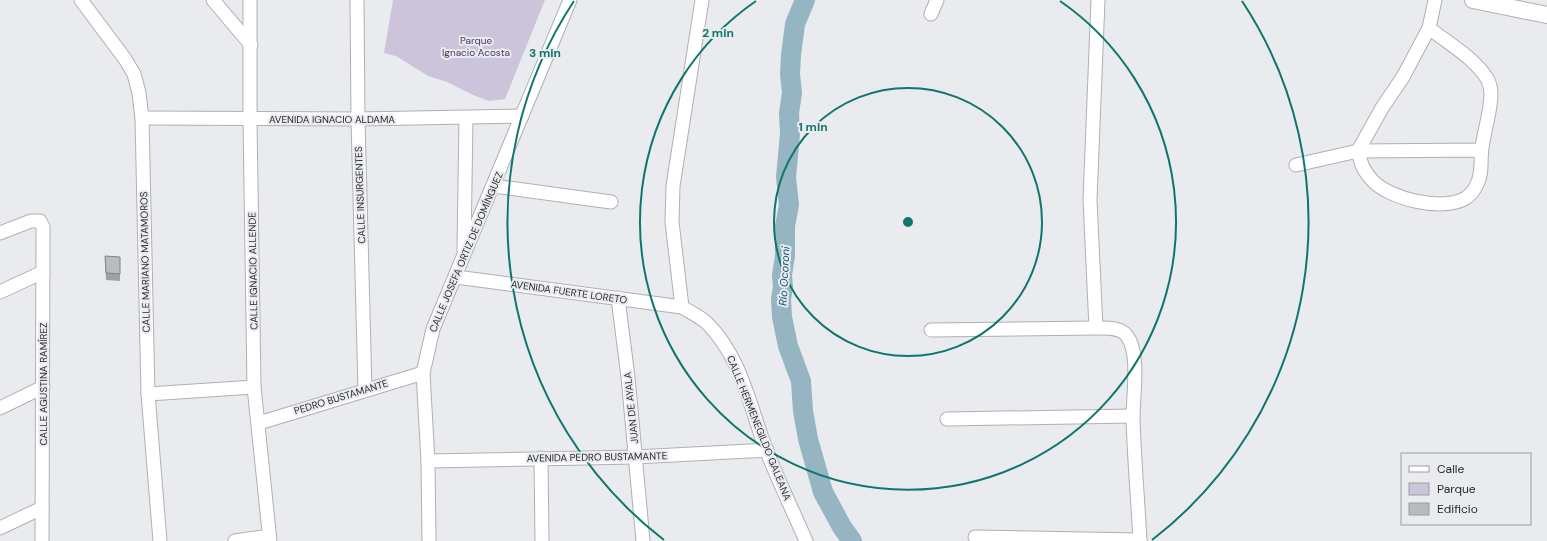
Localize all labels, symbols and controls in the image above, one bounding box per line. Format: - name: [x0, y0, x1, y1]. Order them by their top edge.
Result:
- text: 2 min: [702, 25, 734, 41]
- park label: Parque Ignacio Acosta: [442, 34, 510, 59]
- text: 3 min: [529, 45, 561, 61]
- street label: AVENIDA IGNACIO ALDAMA: [269, 113, 395, 126]
- text: 1 min: [798, 119, 828, 135]
- street label: CALLE INSURGENTES: [352, 146, 368, 244]
- street label: CALLE JOSEFA ORTIZ DE DOMÍNGUEZ: [426, 170, 506, 334]
- street label: CALLE MARIANO MATAMOROS: [137, 191, 153, 333]
- street label: CALLE IGNACIO ALLENDE: [245, 212, 261, 330]
- centre of rings: [901, 215, 915, 229]
- water label: Río Ocoroni: [775, 246, 793, 306]
- street label: AVENIDA FUERTE LORETO: [510, 277, 628, 307]
- street label: CALLE AGUSTINA RAMÍREZ: [37, 323, 50, 445]
- street label: CALLE HERMENEGILDO GALEANA: [724, 354, 794, 503]
- street label: JUAN DE AYALA: [621, 371, 641, 445]
- street label: PEDRO BUSTAMANTE: [292, 376, 390, 417]
- street label: AVENIDA PEDRO BUSTAMANTE: [527, 449, 668, 465]
- legend: [1401, 453, 1531, 525]
- text: Calle: [1437, 461, 1464, 477]
- text: Parque: [1437, 481, 1476, 497]
- text: Edificio: [1437, 501, 1478, 517]

